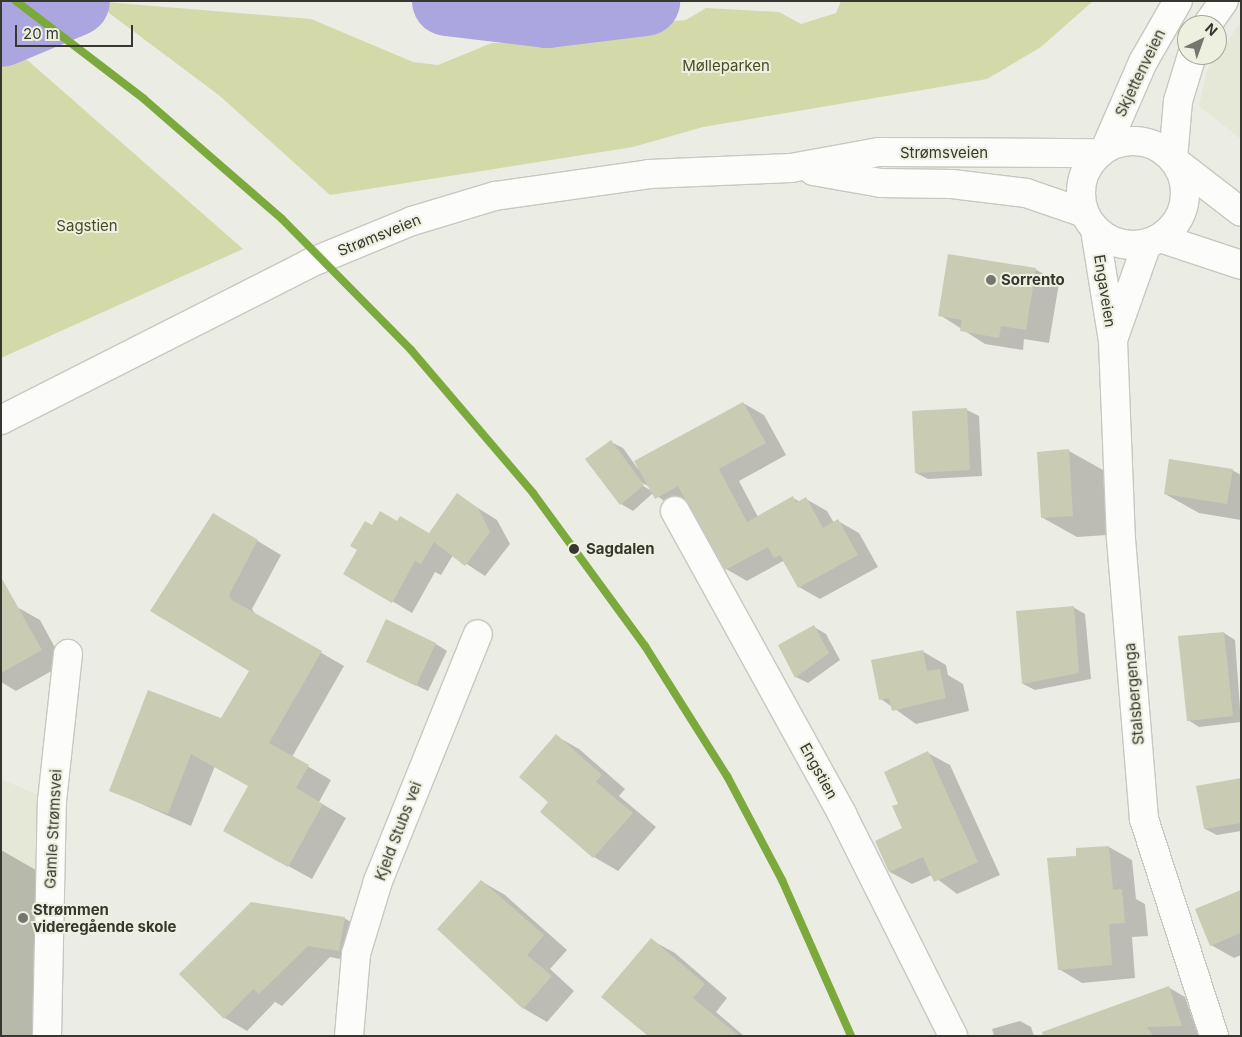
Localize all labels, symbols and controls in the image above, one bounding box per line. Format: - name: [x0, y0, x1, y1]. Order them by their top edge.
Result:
- scale bar: [18, 15, 135, 47]
- north arrow: [1177, 15, 1227, 65]
- text: N: [1202, 19, 1221, 39]
- text: 20 m: [23, 24, 59, 43]
- street label: Skjettenveien: [1111, 26, 1169, 120]
- park label: Mølleparken: [682, 57, 770, 75]
- street label: Strømsveien: [900, 144, 988, 162]
- street label: Strømsveien: [335, 210, 423, 260]
- park label: Sagstien: [56, 217, 118, 235]
- street label: Engaveien: [1090, 253, 1120, 329]
- place label: Sorrento: [1001, 271, 1065, 289]
- marker: Sorrento: [985, 274, 997, 286]
- marker: Sagdalen: [565, 540, 583, 558]
- place label: Sagdalen: [586, 540, 655, 558]
- street label: Stalsbergenga: [1121, 642, 1147, 746]
- street label: Engstien: [796, 740, 842, 802]
- street label: Gamle Strømsvei: [41, 769, 65, 889]
- street label: Kjeld Stubs vei: [371, 779, 425, 883]
- place label: Strømmen videregående skole: [33, 900, 176, 935]
- marker: Strømmen videregående skole: [17, 912, 29, 924]

